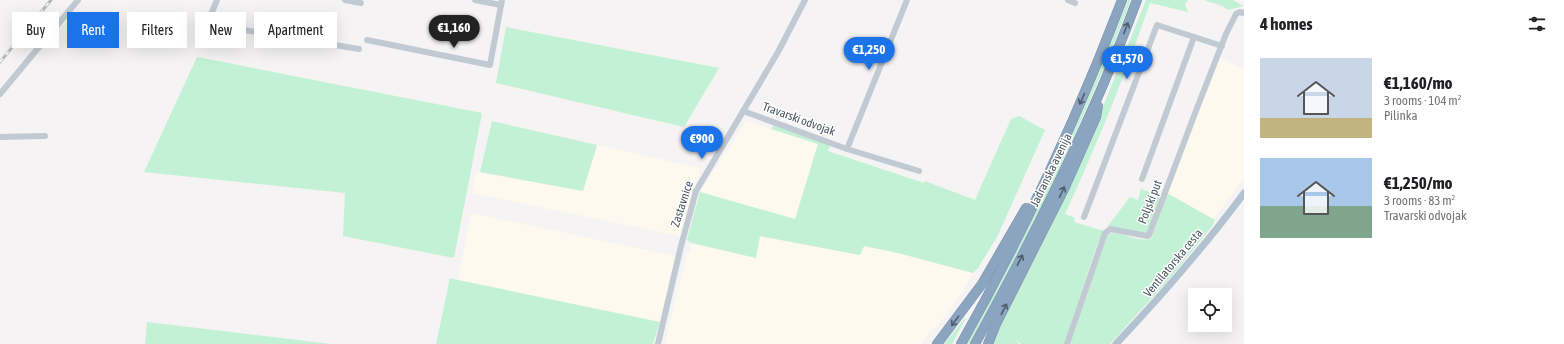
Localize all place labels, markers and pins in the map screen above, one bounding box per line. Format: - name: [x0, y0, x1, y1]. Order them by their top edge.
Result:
- pin: €1,160: [421, 15, 487, 49]
- pin: €1,250: [836, 37, 902, 71]
- pin: €1,570: [1094, 46, 1160, 80]
- pin: €900: [678, 126, 726, 160]

